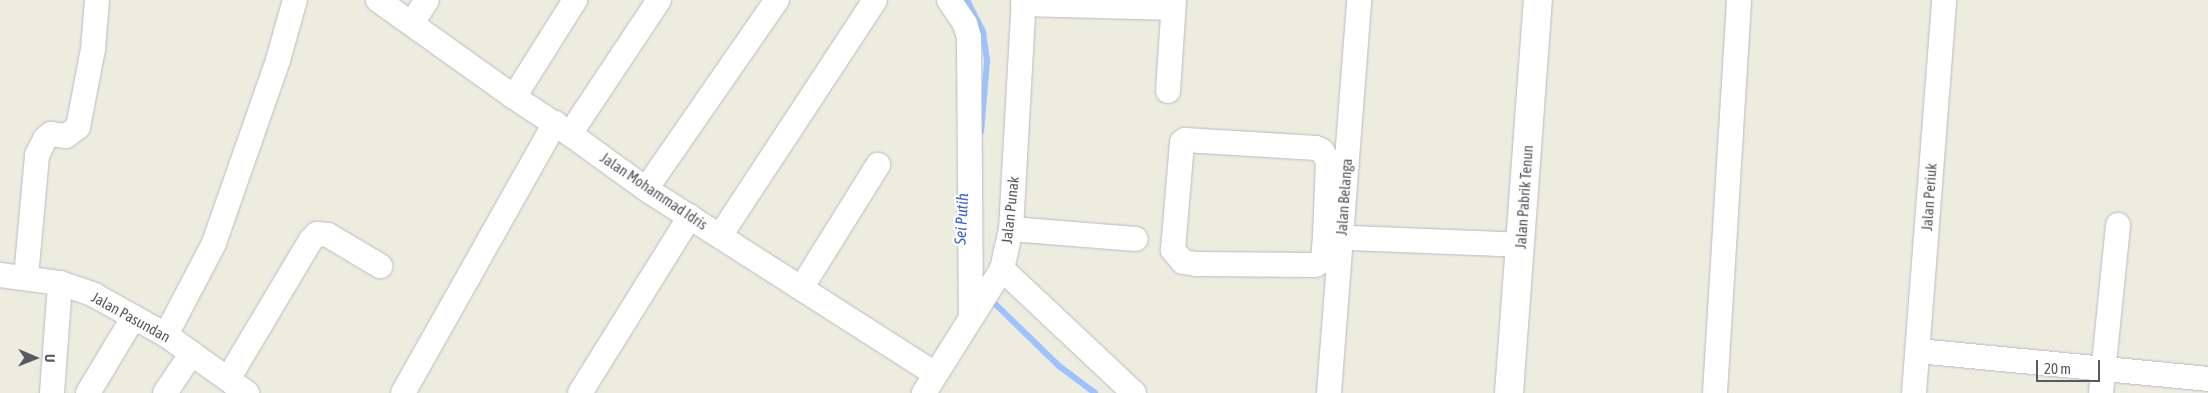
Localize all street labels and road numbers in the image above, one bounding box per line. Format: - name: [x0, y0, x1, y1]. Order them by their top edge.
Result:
- street label: Jalan Pabrik Tenun: [1511, 144, 1537, 250]
- street label: Jalan Mohammad Idris: [597, 149, 711, 233]
- street label: Jalan Belanga: [1332, 158, 1356, 236]
- street label: Jalan Periuk: [1918, 163, 1940, 231]
- street label: Jalan Punak: [998, 175, 1022, 245]
- street label: Jalan Pasundan: [88, 288, 174, 346]

